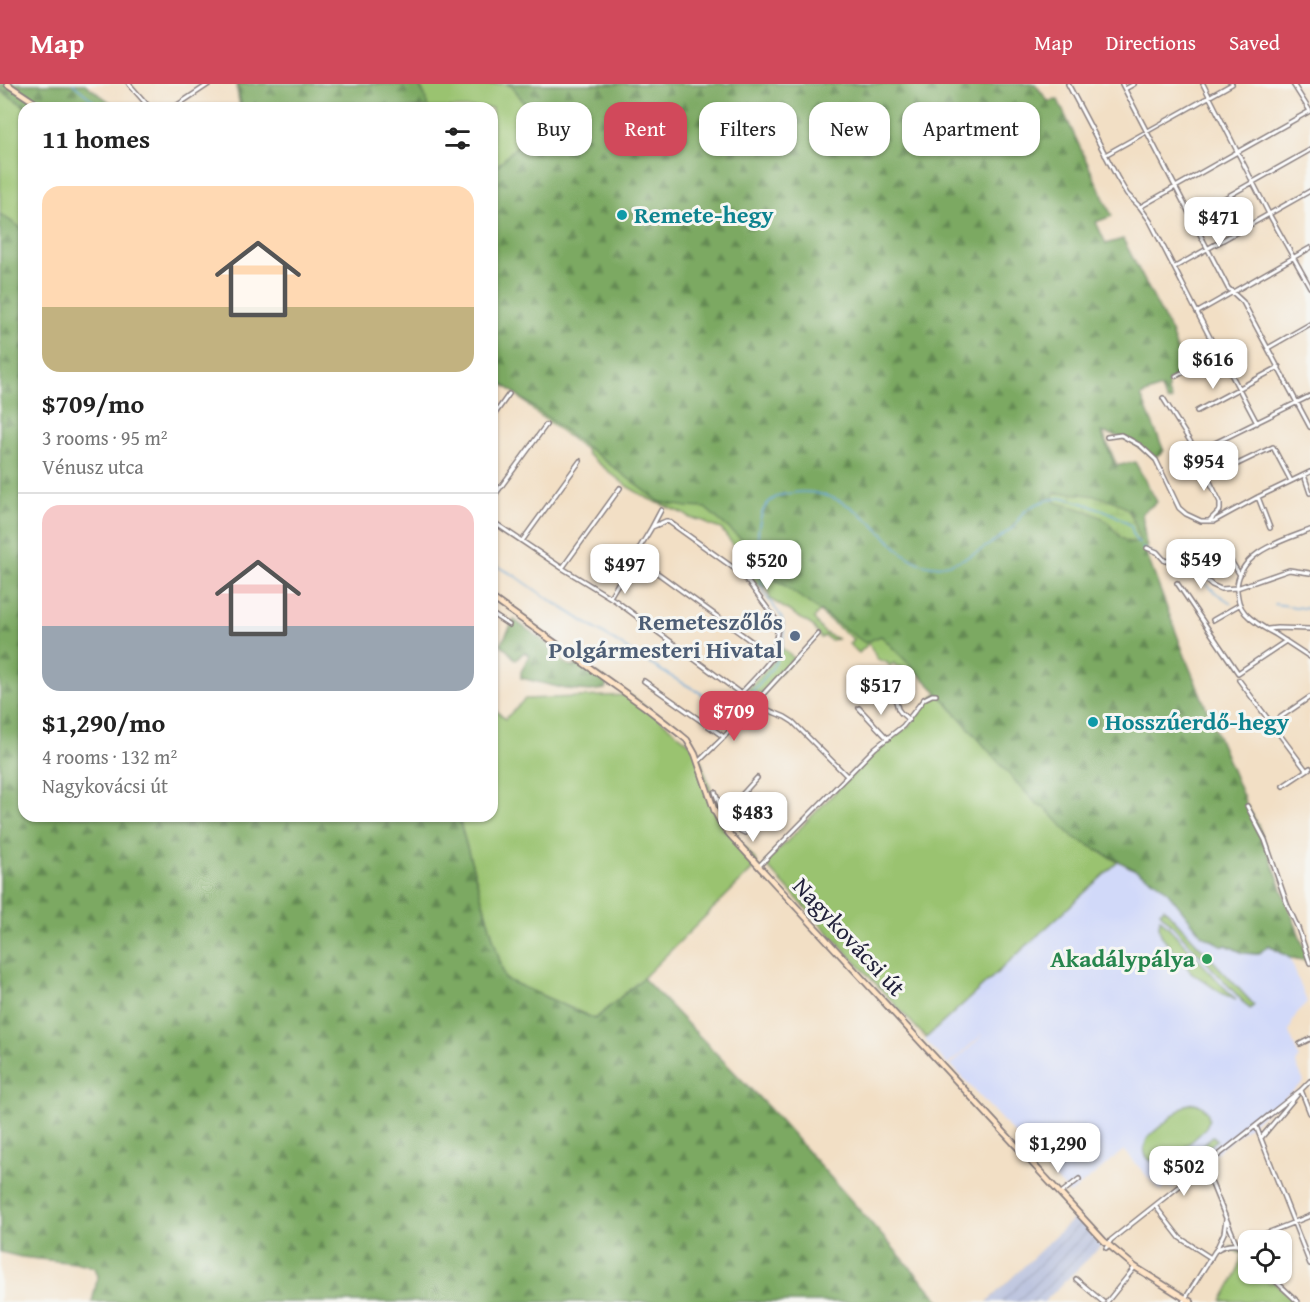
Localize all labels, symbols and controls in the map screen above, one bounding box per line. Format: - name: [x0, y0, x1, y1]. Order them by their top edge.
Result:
- text: Map: [30, 22, 84, 63]
- text: Map: [1034, 27, 1073, 58]
- text: Directions: [1106, 27, 1196, 58]
- text: Saved: [1229, 27, 1280, 58]
- chip: Buy: [516, 102, 592, 156]
- chip: Rent: [604, 102, 687, 156]
- chip: Filters: [699, 102, 797, 156]
- chip: New: [809, 102, 890, 156]
- chip: Apartment: [902, 102, 1040, 156]
- text: 11 homes: [42, 119, 150, 158]
- icon: filters: [441, 122, 474, 155]
- place label: Remete-hegy: [634, 197, 774, 232]
- pin: $471: [1183, 197, 1255, 248]
- text: $471: [1198, 202, 1240, 231]
- marker: Remete-hegy: [615, 208, 629, 222]
- icon: home: [204, 225, 312, 333]
- pin: $616: [1177, 339, 1249, 390]
- text: $616: [1192, 344, 1234, 373]
- text: $709/mo: [42, 384, 144, 423]
- text: 3 rooms · 95 m²: [42, 423, 168, 452]
- pin: $954: [1168, 441, 1240, 492]
- text: $954: [1183, 446, 1225, 475]
- text: Vénusz utca: [42, 452, 144, 481]
- pin: $549: [1165, 539, 1237, 590]
- pin: $520: [731, 540, 803, 591]
- icon: home: [204, 544, 312, 652]
- pin: $497: [589, 544, 661, 595]
- text: $549: [1180, 544, 1222, 573]
- text: $520: [746, 545, 788, 574]
- text: $497: [604, 549, 646, 578]
- place label: Remeteszőlős Polgármesteri Hivatal: [549, 604, 784, 667]
- marker: Remeteszőlős Polgármesteri Hivatal: [788, 629, 802, 643]
- pin: $517: [845, 665, 917, 716]
- text: $517: [860, 670, 902, 699]
- pin: $709: [698, 691, 770, 742]
- text: $709: [713, 696, 755, 725]
- text: $1,290/mo: [42, 703, 165, 742]
- place label: Hosszúerdő-hegy: [1105, 704, 1290, 739]
- marker: Hosszúerdő-hegy: [1086, 715, 1100, 729]
- text: 4 rooms · 132 m²: [42, 742, 177, 771]
- text: Nagykovácsi út: [42, 771, 168, 800]
- pin: $483: [717, 792, 789, 843]
- text: $483: [732, 797, 774, 826]
- street label: Nagykovácsi út: [785, 869, 914, 1004]
- place label: Akadálypálya: [1050, 941, 1196, 976]
- marker: Akadálypálya: [1200, 952, 1214, 966]
- pin: $1,290: [1009, 1123, 1107, 1174]
- text: $1,290: [1029, 1128, 1087, 1157]
- pin: $502: [1148, 1146, 1220, 1197]
- text: $502: [1163, 1151, 1205, 1180]
- map controls: [1238, 1230, 1292, 1284]
- button: locate: [1238, 1230, 1292, 1284]

